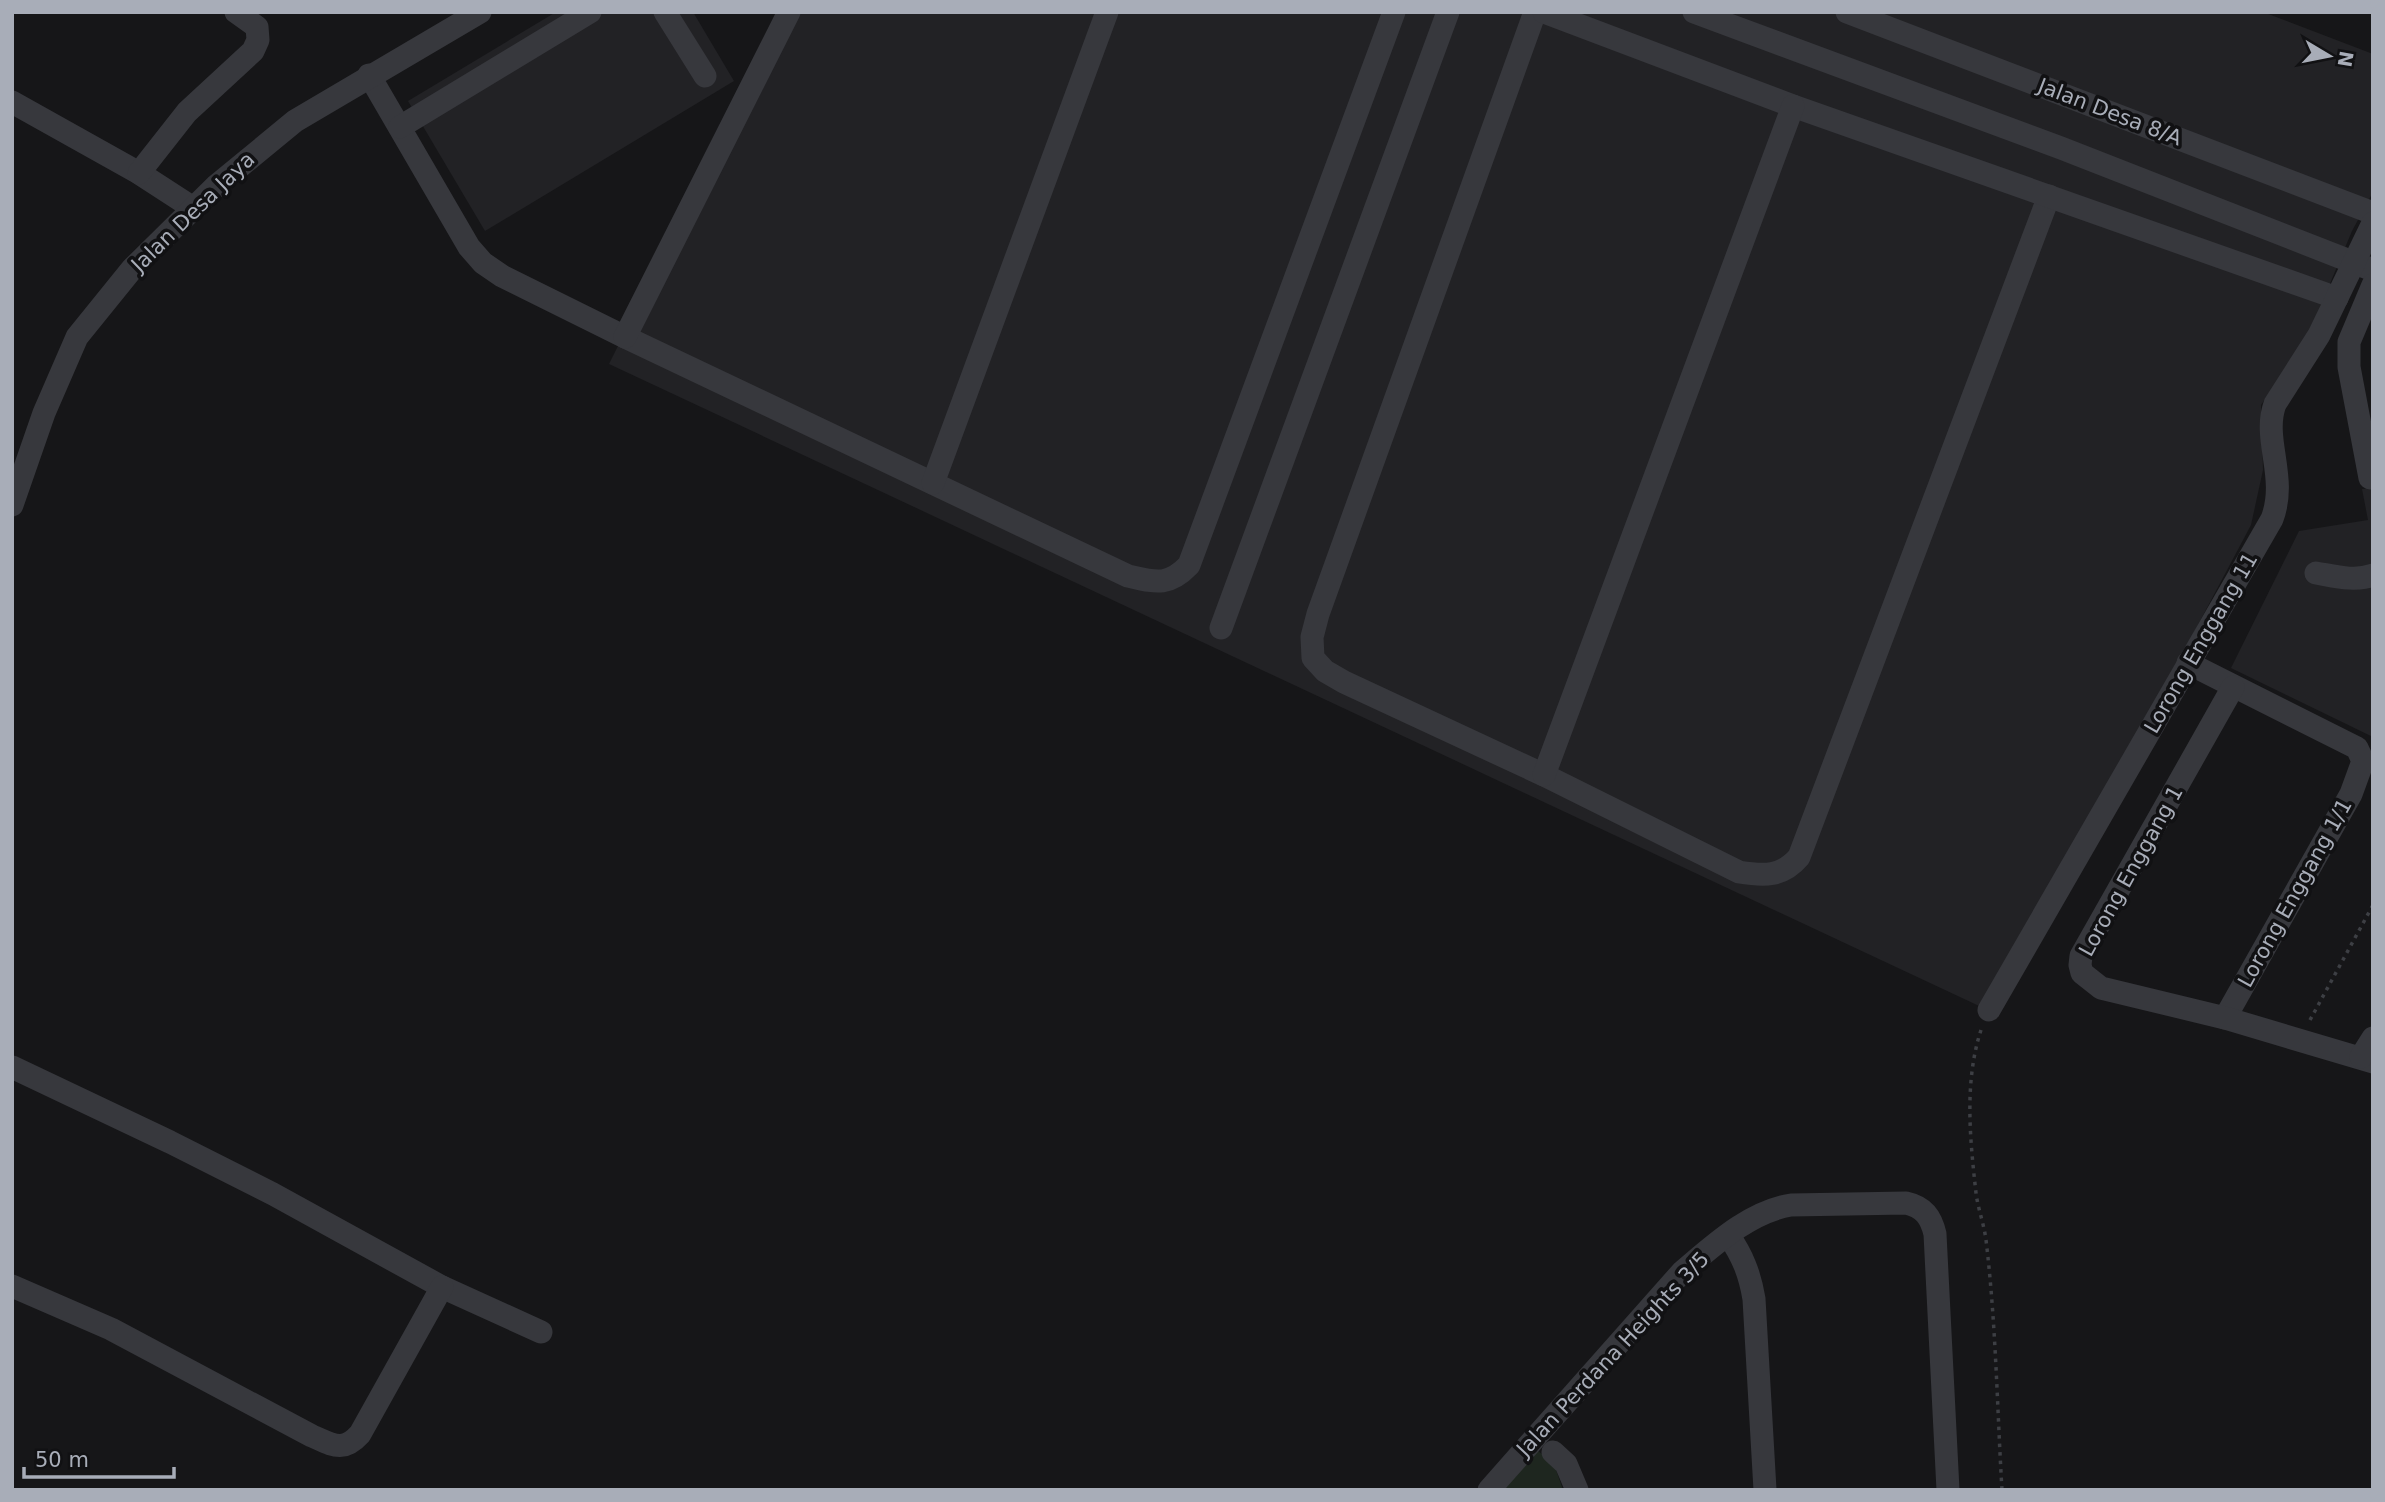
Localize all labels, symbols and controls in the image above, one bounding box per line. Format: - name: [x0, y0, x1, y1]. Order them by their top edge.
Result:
- north arrow: [2294, 21, 2364, 91]
- text: N: [2334, 49, 2358, 69]
- street label: Jalan Desa 8/A: [2033, 73, 2186, 151]
- street label: Jalan Desa Jaya: [125, 147, 259, 278]
- street label: Lorong Enggang 11: [2139, 548, 2263, 738]
- street label: Lorong Enggang 1: [2074, 782, 2188, 960]
- street label: Lorong Enggang 1/1: [2233, 795, 2357, 991]
- street label: Jalan Perdana Heights 3/5: [1511, 1247, 1714, 1463]
- scale bar: [24, 1436, 175, 1480]
- text: 50 m: [35, 1448, 89, 1472]

